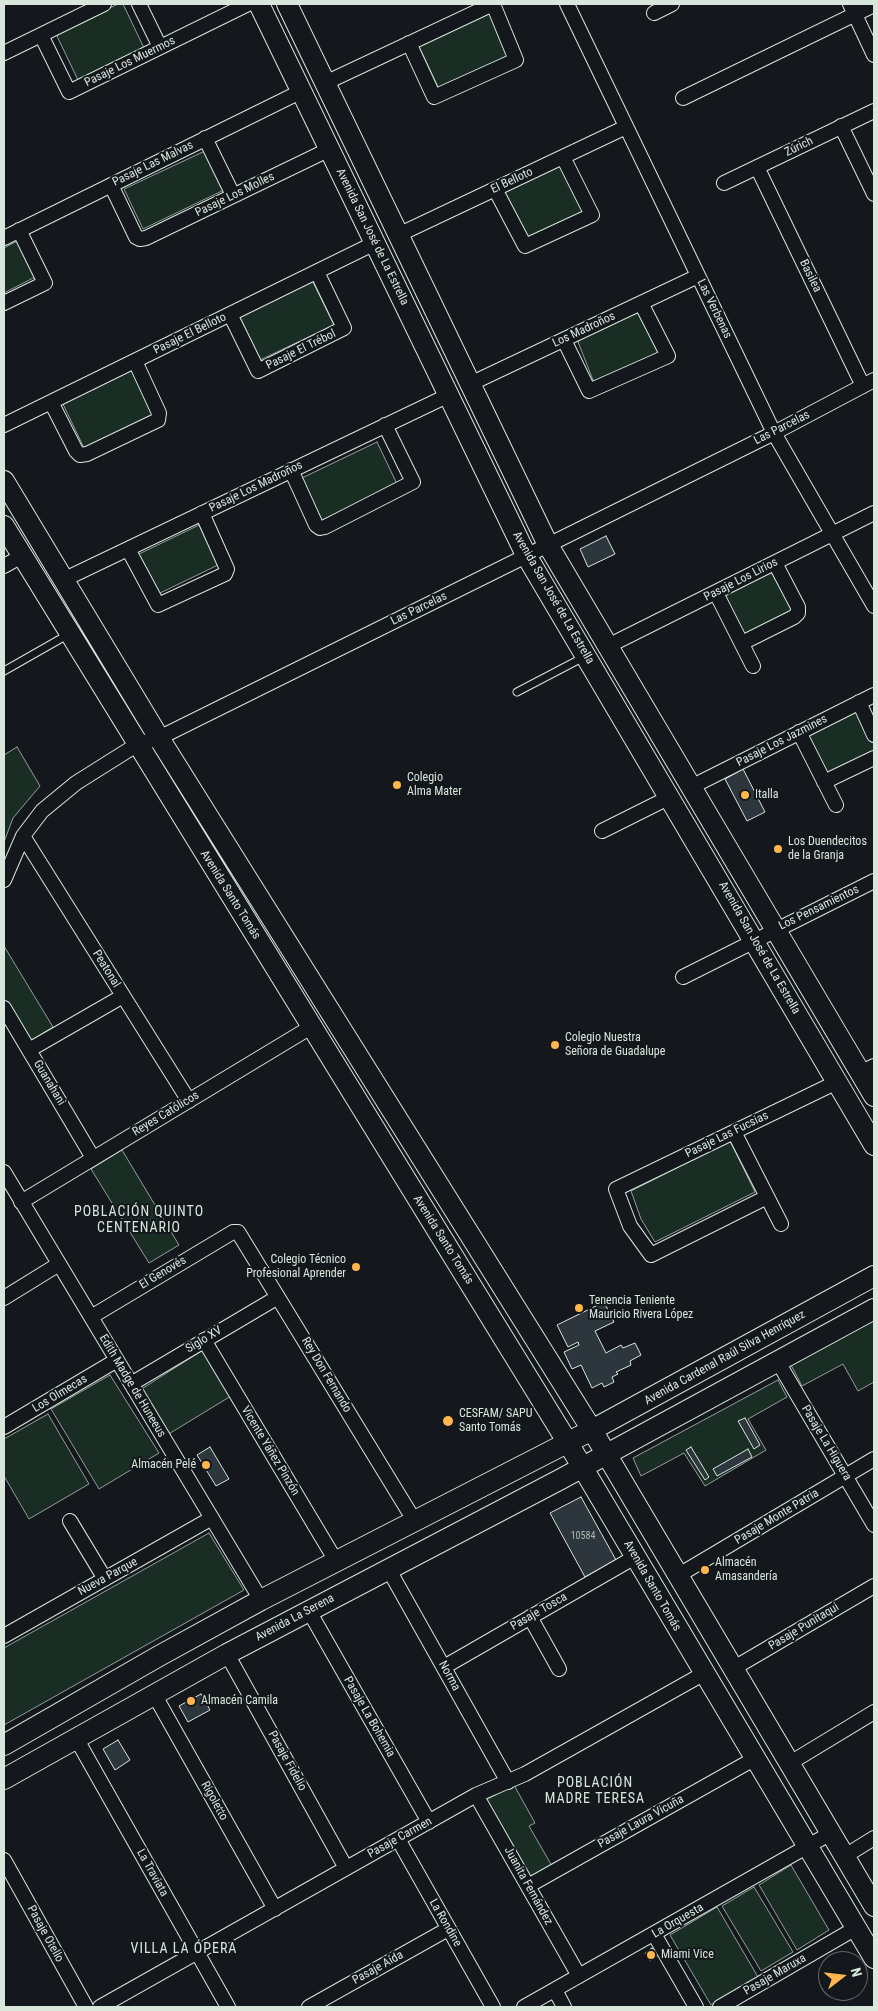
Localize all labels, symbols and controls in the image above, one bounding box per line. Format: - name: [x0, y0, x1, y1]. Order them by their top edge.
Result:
- street label: Pasaje Los Muermos: [82, 34, 178, 90]
- street label: Zúrich: [782, 134, 816, 160]
- street label: Pasaje Las Malvas: [110, 138, 196, 190]
- street label: El Belloto: [489, 165, 535, 197]
- street label: Avenida San José de La Estrella: [333, 166, 411, 308]
- street label: Pasaje Los Molles: [193, 170, 277, 220]
- street label: Basilea: [796, 257, 824, 295]
- street label: Las Verbenas: [693, 277, 735, 341]
- street label: Los Madroños: [550, 309, 618, 351]
- street label: Pasaje El Belloto: [151, 310, 229, 358]
- street label: Pasaje El Trébol: [264, 327, 338, 373]
- street label: Las Parcelas: [752, 408, 812, 448]
- street label: Pasaje Los Madroños: [207, 458, 305, 516]
- street label: Avenida San José de La Estrella: [509, 529, 597, 667]
- street label: Pasaje Los Lirios: [702, 555, 780, 605]
- street label: Las Parcelas: [389, 589, 449, 629]
- street label: Pasaje Los Jazmines: [734, 712, 830, 770]
- place label: Colegio Alma Mater: [407, 771, 462, 799]
- marker: Colegio Alma Mater: [391, 779, 403, 791]
- place label: Italla: [755, 788, 779, 802]
- marker: Italla: [739, 789, 751, 801]
- place label: Los Duendecitos de la Granja: [788, 835, 867, 863]
- marker: Los Duendecitos de la Granja: [772, 843, 784, 855]
- street label: Avenida Santo Tomás: [197, 848, 263, 942]
- street label: Avenida San José de La Estrella: [715, 879, 803, 1017]
- street label: Los Pensamientos: [777, 882, 861, 934]
- street label: Peatonal: [89, 947, 123, 991]
- place label: Colegio Nuestra Señora de Guadalupe: [565, 1031, 665, 1059]
- marker: Colegio Nuestra Señora de Guadalupe: [549, 1039, 561, 1051]
- street label: Guanahani: [30, 1058, 68, 1108]
- street label: Reyes Católicos: [130, 1088, 202, 1140]
- street label: Pasaje Las Fucsias: [683, 1109, 771, 1161]
- street label: Avenida Santo Tomás: [410, 1193, 476, 1287]
- district label: POBLACIÓN QUINTO CENTENARIO: [72, 1204, 206, 1236]
- street label: El Genovés: [137, 1253, 189, 1293]
- place label: Colegio Técnico Profesional Aprender: [246, 1253, 346, 1281]
- marker: Colegio Técnico Profesional Aprender: [350, 1261, 362, 1273]
- place label: Tenencia Teniente Mauricio Rivera López: [589, 1294, 693, 1322]
- marker: Tenencia Teniente Mauricio Rivera López: [573, 1302, 585, 1314]
- street label: Avenida Cardenal Raúl Silva Henríquez: [642, 1308, 808, 1408]
- street label: Siglo XV: [183, 1324, 225, 1356]
- street label: Edith Madge de Huneeus: [96, 1332, 168, 1440]
- street label: Rey Don Fernando: [298, 1335, 354, 1415]
- street label: Los Olmecas: [30, 1372, 90, 1416]
- street label: Pasaje La Higuera: [798, 1403, 854, 1483]
- street label: Vicente Yáñez Pinzón: [238, 1404, 302, 1498]
- place label: CESFAM/ SAPU Santo Tomás: [459, 1407, 532, 1435]
- marker: CESFAM/ SAPU Santo Tomás: [441, 1414, 455, 1428]
- place label: Almacén Pelé: [131, 1458, 196, 1472]
- marker: Almacén Pelé: [200, 1459, 212, 1471]
- street label: Pasaje Monte Patria: [732, 1486, 822, 1548]
- house number: 10584: [571, 1530, 595, 1542]
- street label: Avenida Santo Tomás: [620, 1538, 684, 1634]
- street label: Nueva Parque: [76, 1555, 140, 1599]
- place label: Almacén Amasandería: [715, 1556, 778, 1584]
- marker: Almacén Amasandería: [699, 1564, 711, 1576]
- street label: Pasaje Tosca: [508, 1590, 570, 1634]
- street label: Avenida La Serena: [253, 1591, 337, 1645]
- street label: Pasaje Punitaqui: [766, 1600, 842, 1654]
- street label: Norma: [435, 1659, 463, 1693]
- street label: Pasaje La Bohemia: [340, 1674, 398, 1760]
- place label: Almacén Camila: [201, 1694, 278, 1708]
- marker: Almacén Camila: [185, 1695, 197, 1707]
- street label: Pasaje Fidelio: [265, 1729, 309, 1793]
- district label: POBLACIÓN MADRE TERESA: [543, 1775, 647, 1808]
- street label: Rigoletto: [197, 1779, 231, 1823]
- street label: Pasaje Laura Vicuña: [595, 1792, 687, 1852]
- street label: Pasaje Carmen: [365, 1814, 435, 1862]
- street label: Juanita Fernández: [501, 1844, 555, 1928]
- street label: La Traviata: [133, 1847, 171, 1899]
- street label: La Rondine: [426, 1897, 464, 1949]
- street label: La Orquesta: [650, 1900, 706, 1942]
- street label: Pasaje Otello: [24, 1903, 66, 1965]
- district label: VILLA LA ÓPERA: [129, 1941, 239, 1957]
- street label: Pasaje Aída: [350, 1948, 406, 1988]
- place label: Miami Vice: [661, 1948, 714, 1962]
- marker: Miami Vice: [645, 1949, 657, 1961]
- street label: Pasaje Maruxa: [741, 1951, 809, 1999]
- north arrow: [818, 1951, 868, 2001]
- text: N: [848, 1966, 865, 1978]

